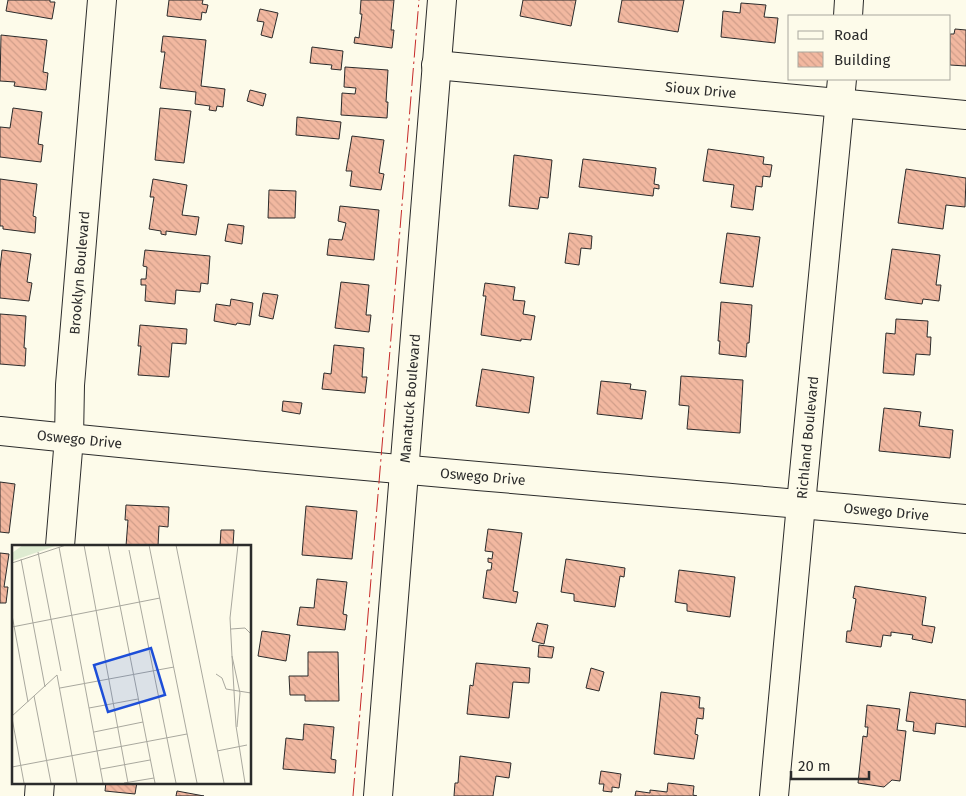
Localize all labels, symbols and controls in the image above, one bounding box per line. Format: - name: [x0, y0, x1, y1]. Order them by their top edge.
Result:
- legend: [788, 15, 951, 80]
- text: Road: [834, 26, 869, 44]
- text: Building: [834, 51, 890, 69]
- street label: Sioux Drive: [664, 79, 737, 102]
- street label: Brooklyn Boulevard: [66, 210, 93, 335]
- street label: Manatuck Boulevard: [397, 333, 424, 463]
- street label: Richland Boulevard: [794, 375, 822, 500]
- street label: Oswego Drive: [36, 427, 123, 452]
- street label: Oswego Drive: [439, 465, 526, 489]
- street label: Oswego Drive: [843, 500, 930, 525]
- inset map: [12, 545, 251, 784]
- scale bar: [791, 748, 868, 780]
- text: 20 m: [798, 757, 831, 775]

